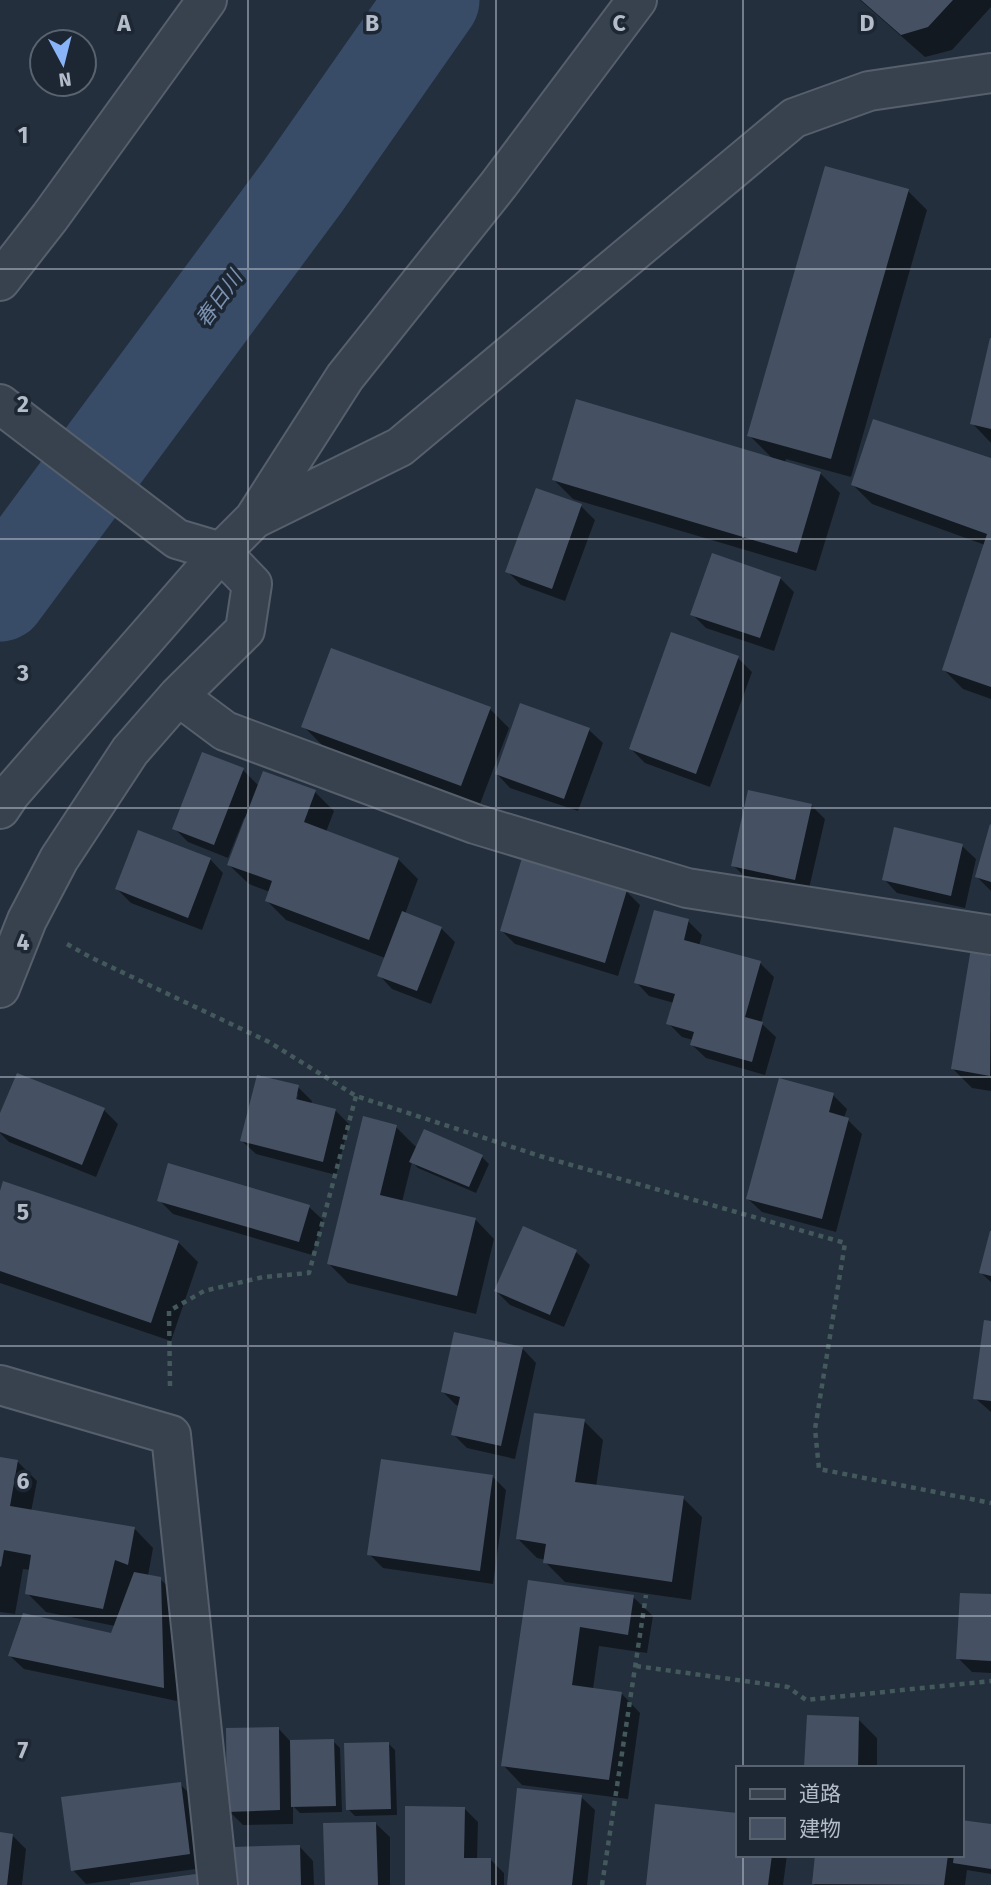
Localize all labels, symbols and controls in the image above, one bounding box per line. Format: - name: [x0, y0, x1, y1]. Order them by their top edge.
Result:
- text: A: [116, 9, 131, 37]
- text: B: [365, 9, 379, 37]
- text: C: [612, 9, 626, 37]
- text: D: [860, 9, 875, 37]
- north arrow: [28, 28, 98, 98]
- text: N: [57, 67, 73, 92]
- text: 1: [18, 121, 28, 149]
- water label: 春日川: [190, 264, 249, 332]
- text: 2: [17, 390, 29, 418]
- text: 3: [16, 659, 29, 687]
- text: 4: [17, 928, 30, 956]
- text: 5: [17, 1198, 29, 1226]
- text: 6: [17, 1467, 30, 1495]
- text: 7: [18, 1736, 29, 1764]
- legend: [736, 1766, 963, 1857]
- text: 道路: [799, 1781, 841, 1807]
- text: 建物: [799, 1816, 841, 1842]

